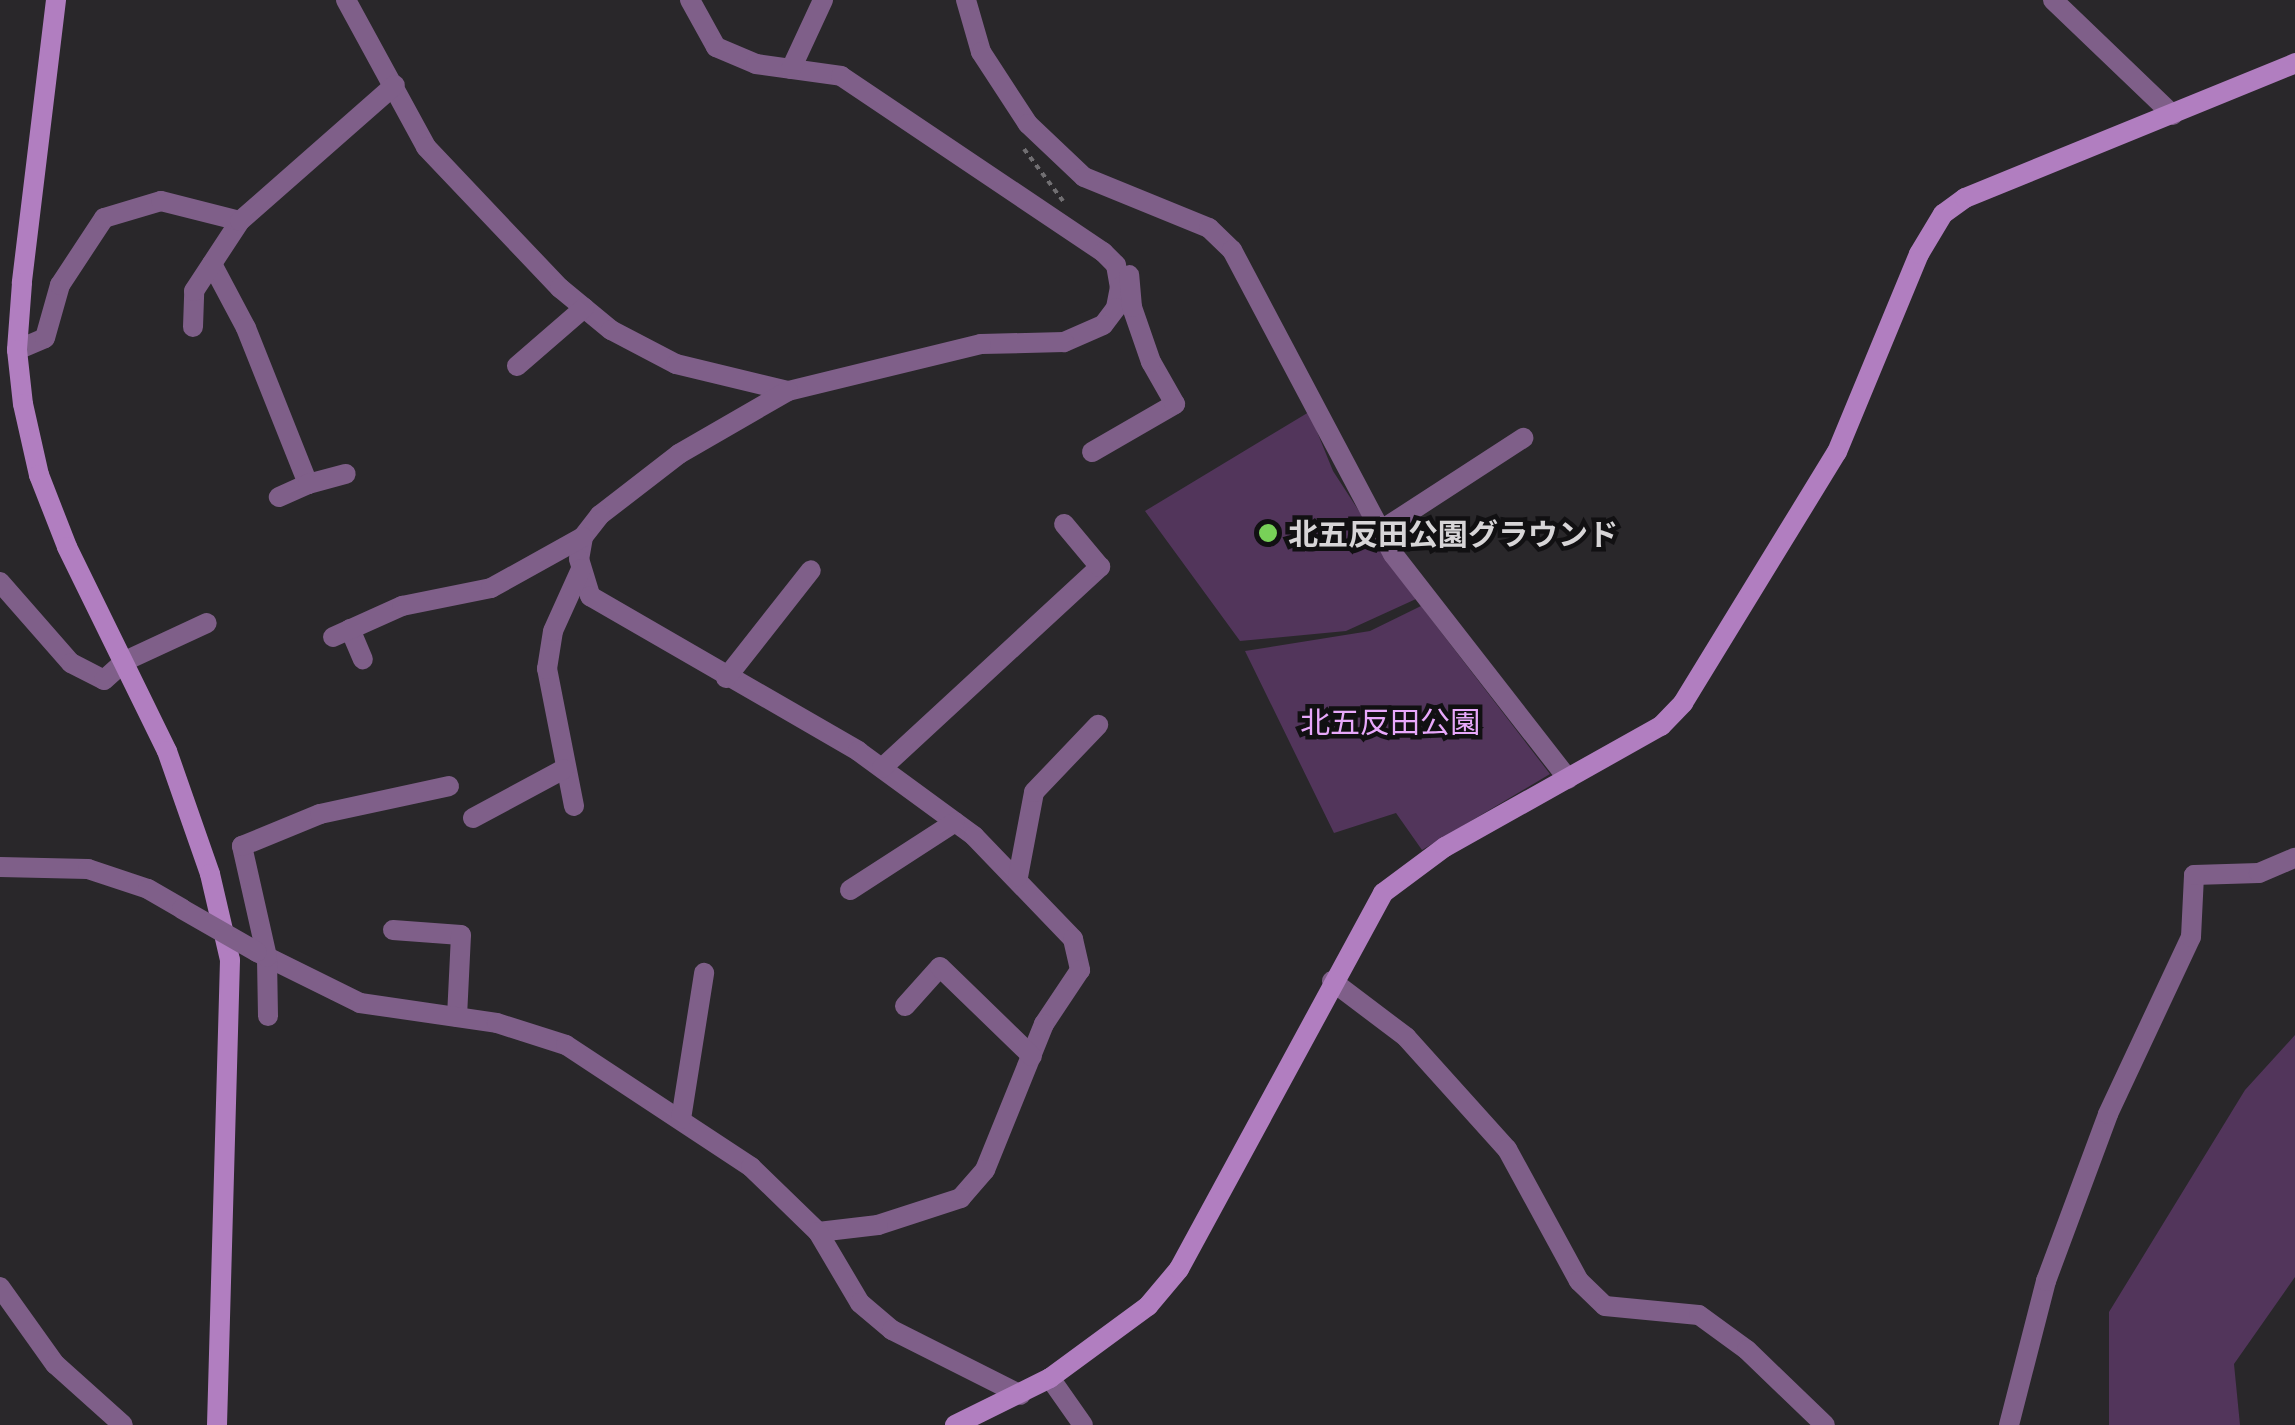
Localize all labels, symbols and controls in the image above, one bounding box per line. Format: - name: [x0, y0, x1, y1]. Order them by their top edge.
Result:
- place label: 北五反田公園グラウンド: [1288, 515, 1618, 551]
- marker: 北五反田公園グラウンド: [1257, 522, 1279, 544]
- park label: 北五反田公園: [1300, 703, 1480, 739]

